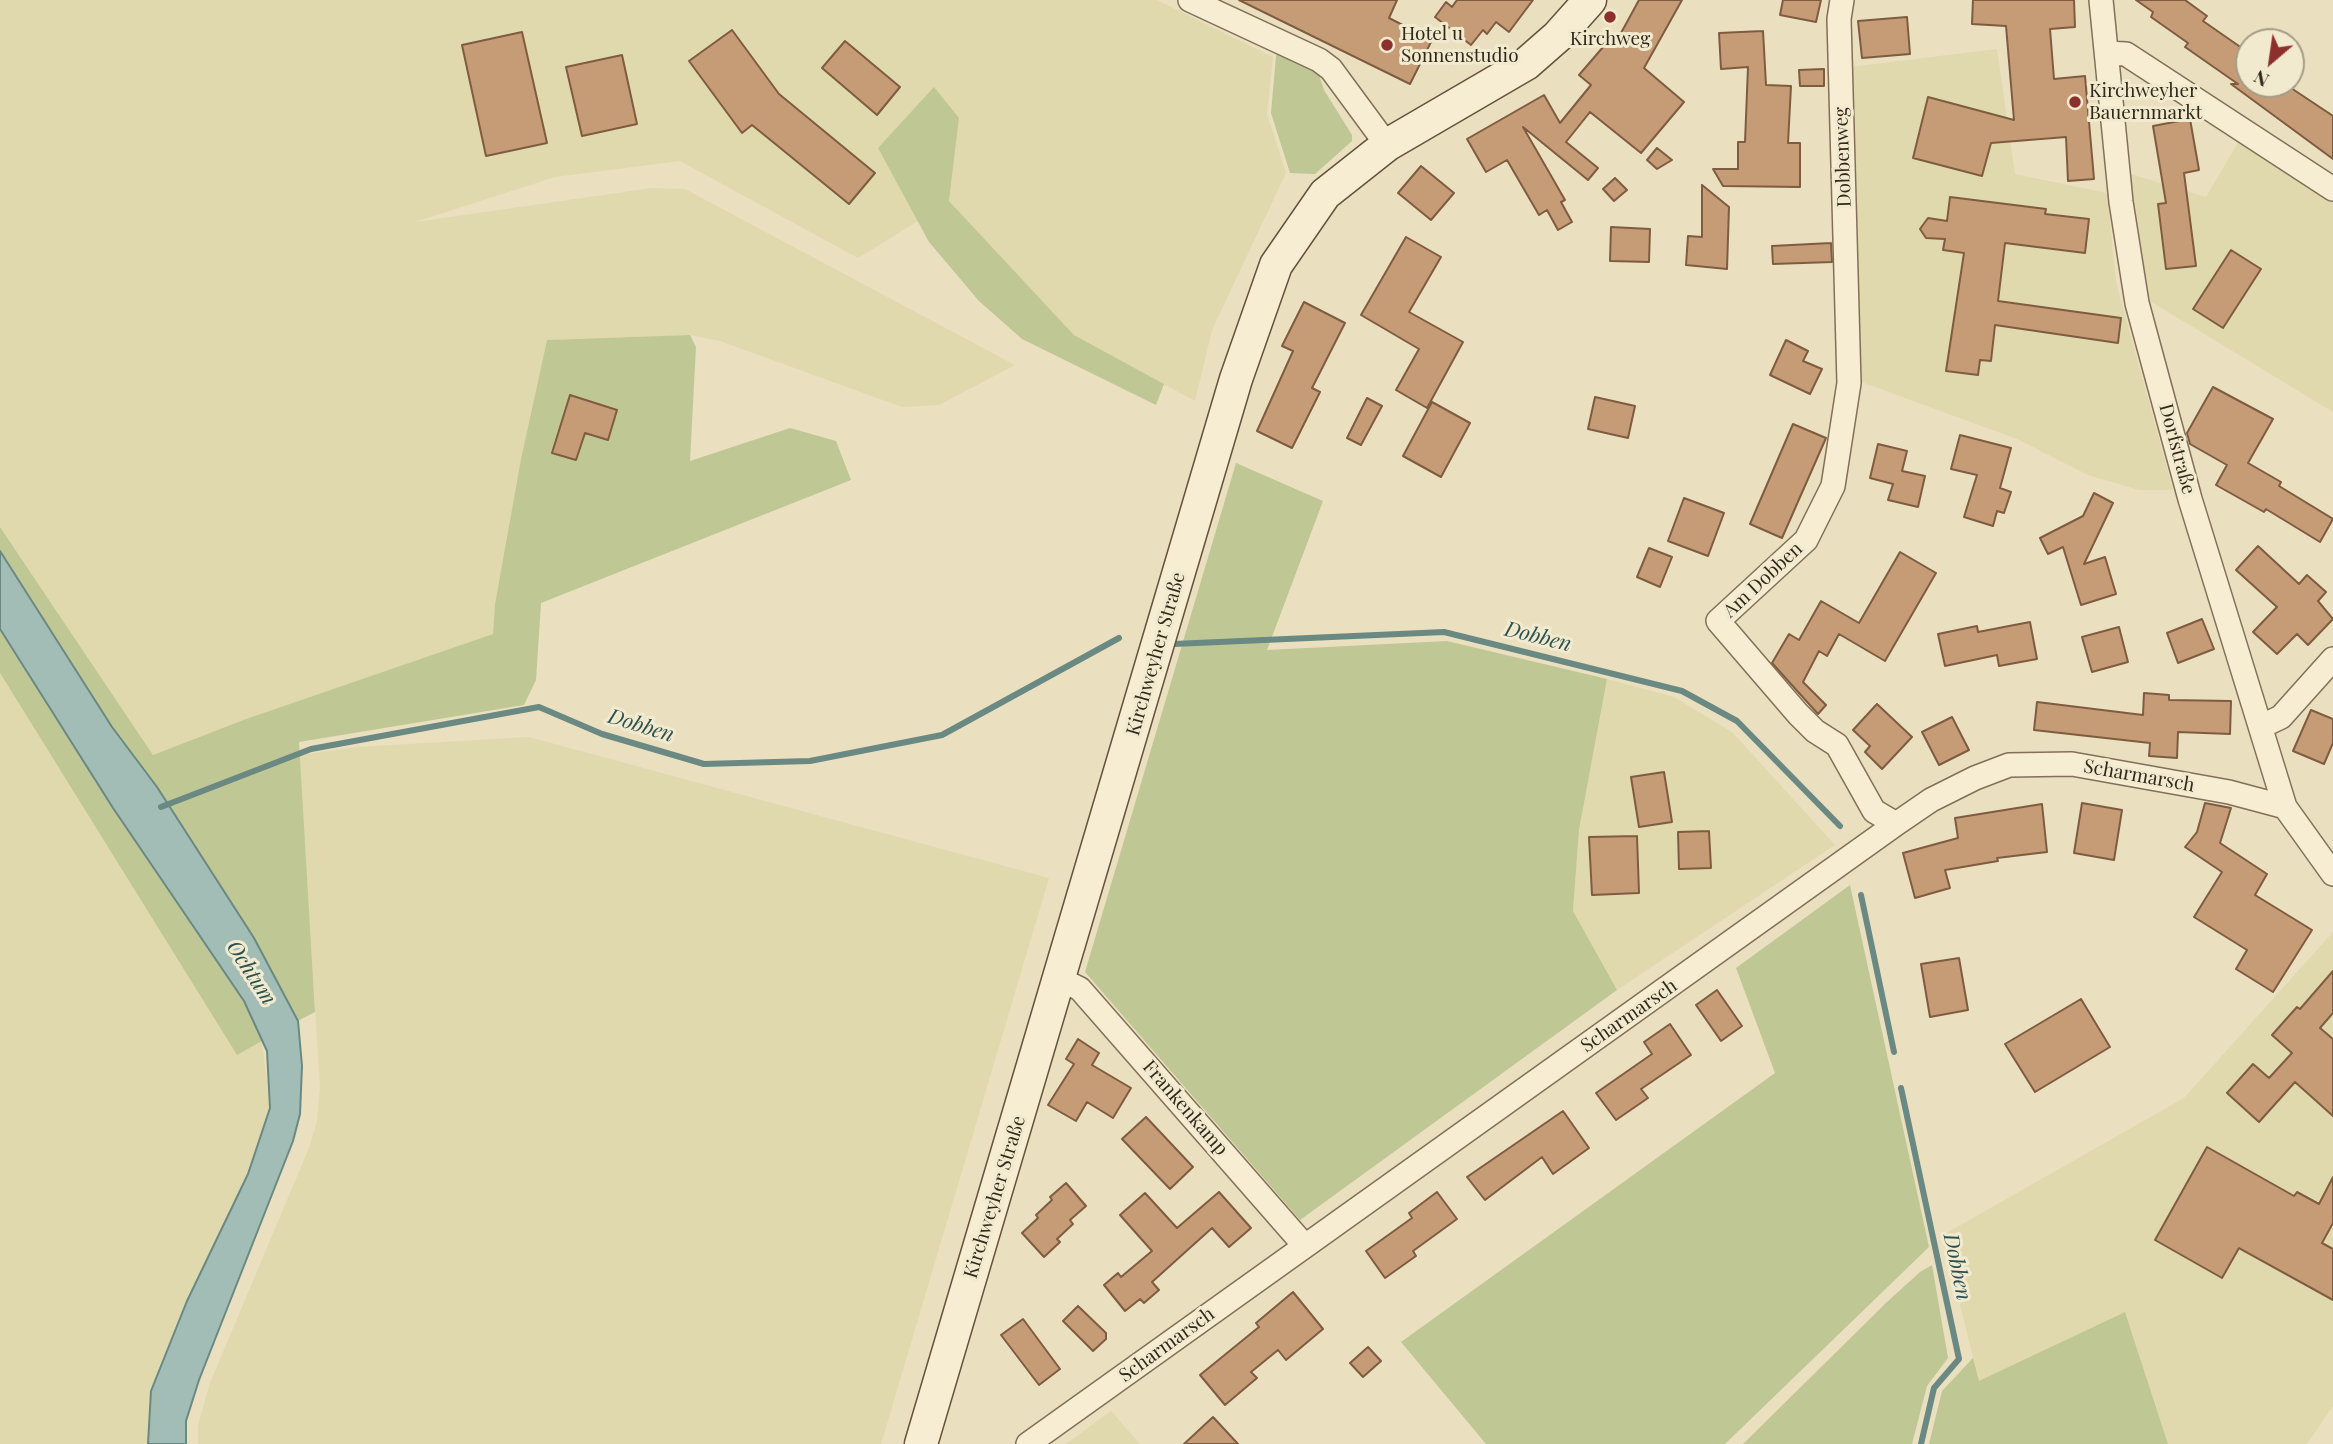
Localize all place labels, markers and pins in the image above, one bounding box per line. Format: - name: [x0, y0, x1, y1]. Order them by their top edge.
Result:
- marker: Kirchweg: [1602, 9, 1618, 25]
- place label: Hotel u Sonnenstudio: [1401, 23, 1519, 67]
- place label: Kirchweg: [1570, 28, 1650, 50]
- marker: Hotel u Sonnenstudio: [1379, 37, 1395, 53]
- place label: Kirchweyher Bauernmarkt: [2089, 80, 2202, 124]
- marker: Kirchweyher Bauernmarkt: [2067, 94, 2083, 110]

